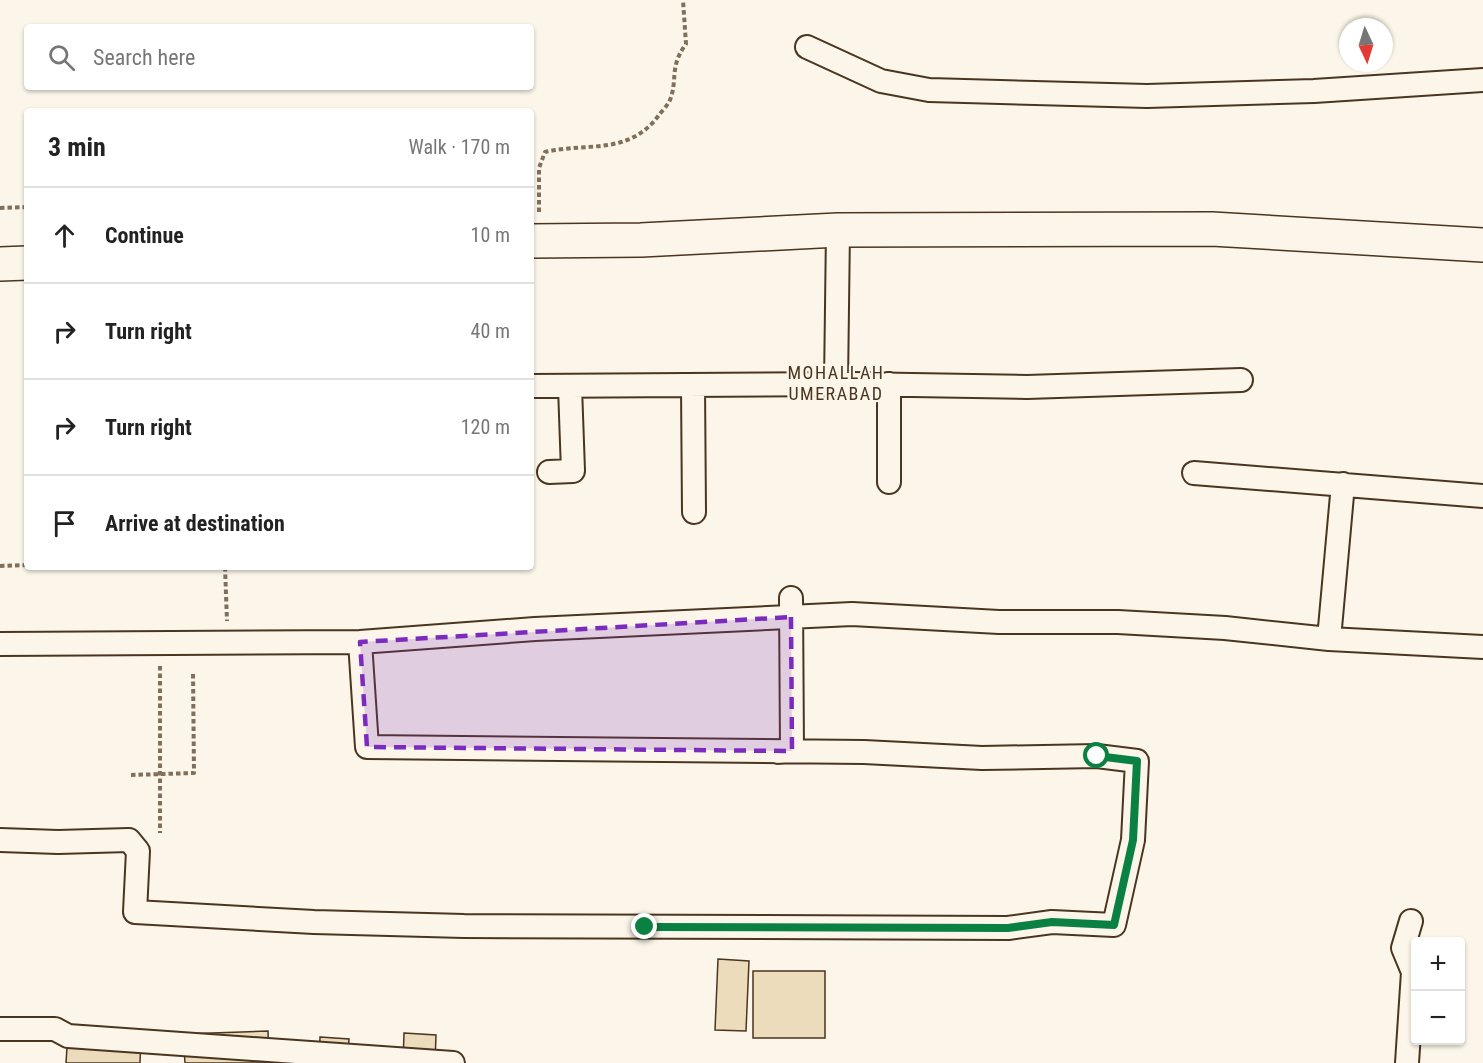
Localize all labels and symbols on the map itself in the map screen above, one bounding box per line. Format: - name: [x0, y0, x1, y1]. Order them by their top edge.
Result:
- north arrow: [1339, 18, 1393, 72]
- district label: MOHALLAH UMERABAD: [788, 362, 884, 404]
- route start: [1083, 742, 1109, 768]
- route end: [631, 913, 657, 939]

